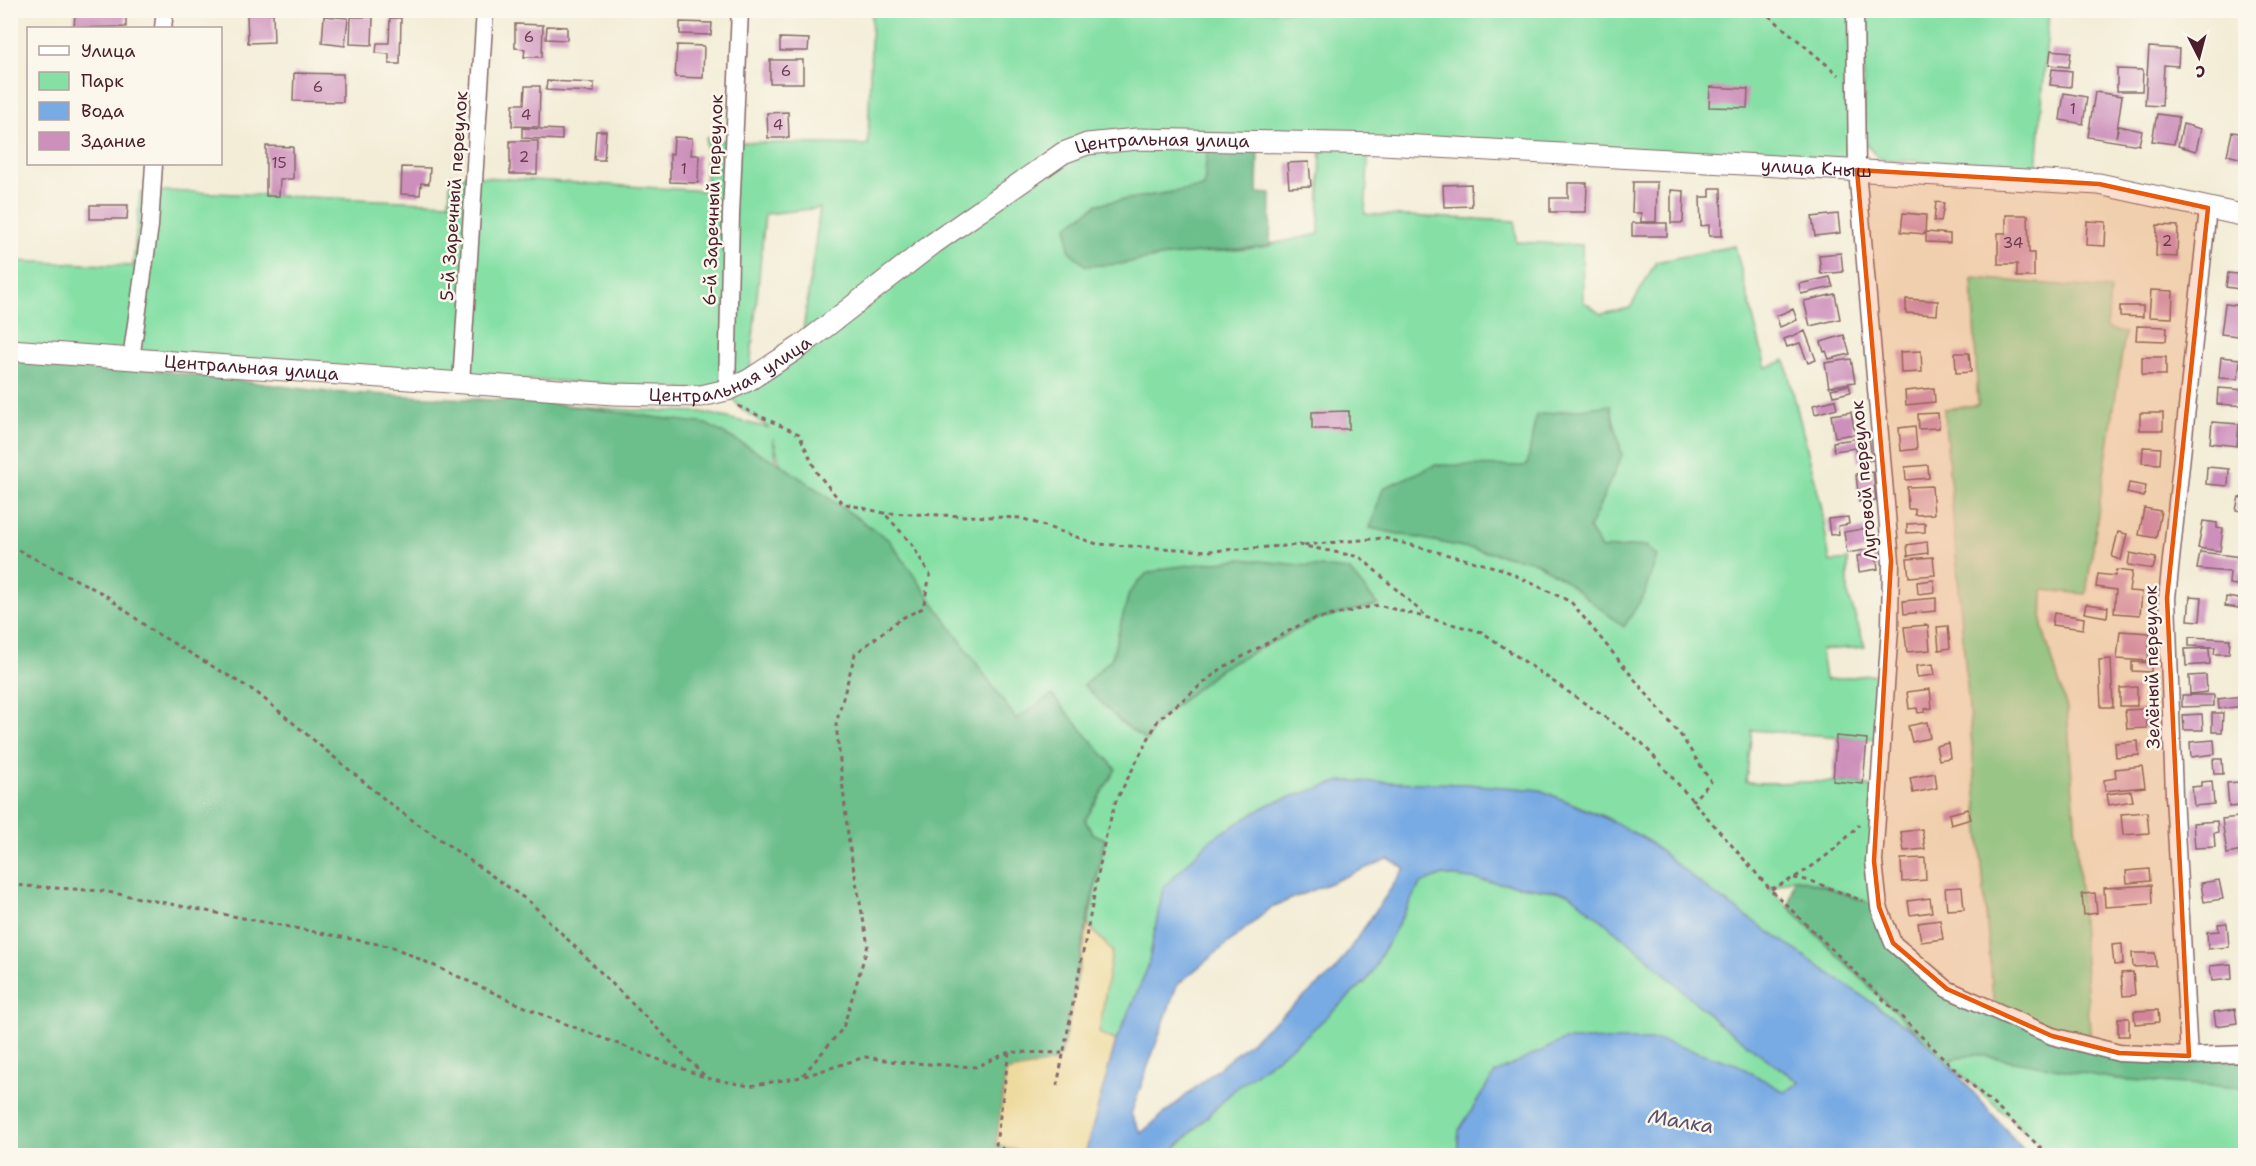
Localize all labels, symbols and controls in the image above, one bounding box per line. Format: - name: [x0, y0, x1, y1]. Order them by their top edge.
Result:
- legend: [27, 27, 222, 165]
- house number: 6: [524, 27, 534, 47]
- north arrow: [2169, 27, 2229, 87]
- text: Улица: [81, 39, 135, 63]
- text: С: [2194, 60, 2207, 82]
- house number: 6: [781, 61, 791, 81]
- text: Парк: [81, 69, 124, 93]
- house number: 6: [313, 77, 323, 97]
- street label: 5-й Заречный переулок: [435, 90, 473, 302]
- street label: 6-й Заречный переулок: [697, 93, 729, 306]
- text: Вода: [81, 99, 124, 123]
- house number: 1: [2070, 99, 2076, 119]
- house number: 4: [521, 105, 531, 125]
- house number: 4: [773, 115, 783, 135]
- street label: Центральная улица: [1071, 127, 1250, 160]
- text: Здание: [81, 129, 146, 153]
- house number: 2: [519, 147, 529, 167]
- house number: 15: [271, 153, 287, 173]
- street label: улица Кныш: [1760, 153, 1872, 183]
- house number: 1: [681, 159, 687, 179]
- house number: 2: [2162, 231, 2172, 251]
- house number: 34: [2003, 233, 2023, 253]
- street label: Центральная улица: [648, 330, 816, 408]
- street label: Центральная улица: [163, 349, 340, 386]
- street label: Луговой переулок: [1845, 399, 1883, 560]
- street label: Зелёный переулок: [2139, 585, 2165, 749]
- water label: Малка: [1646, 1103, 1716, 1139]

